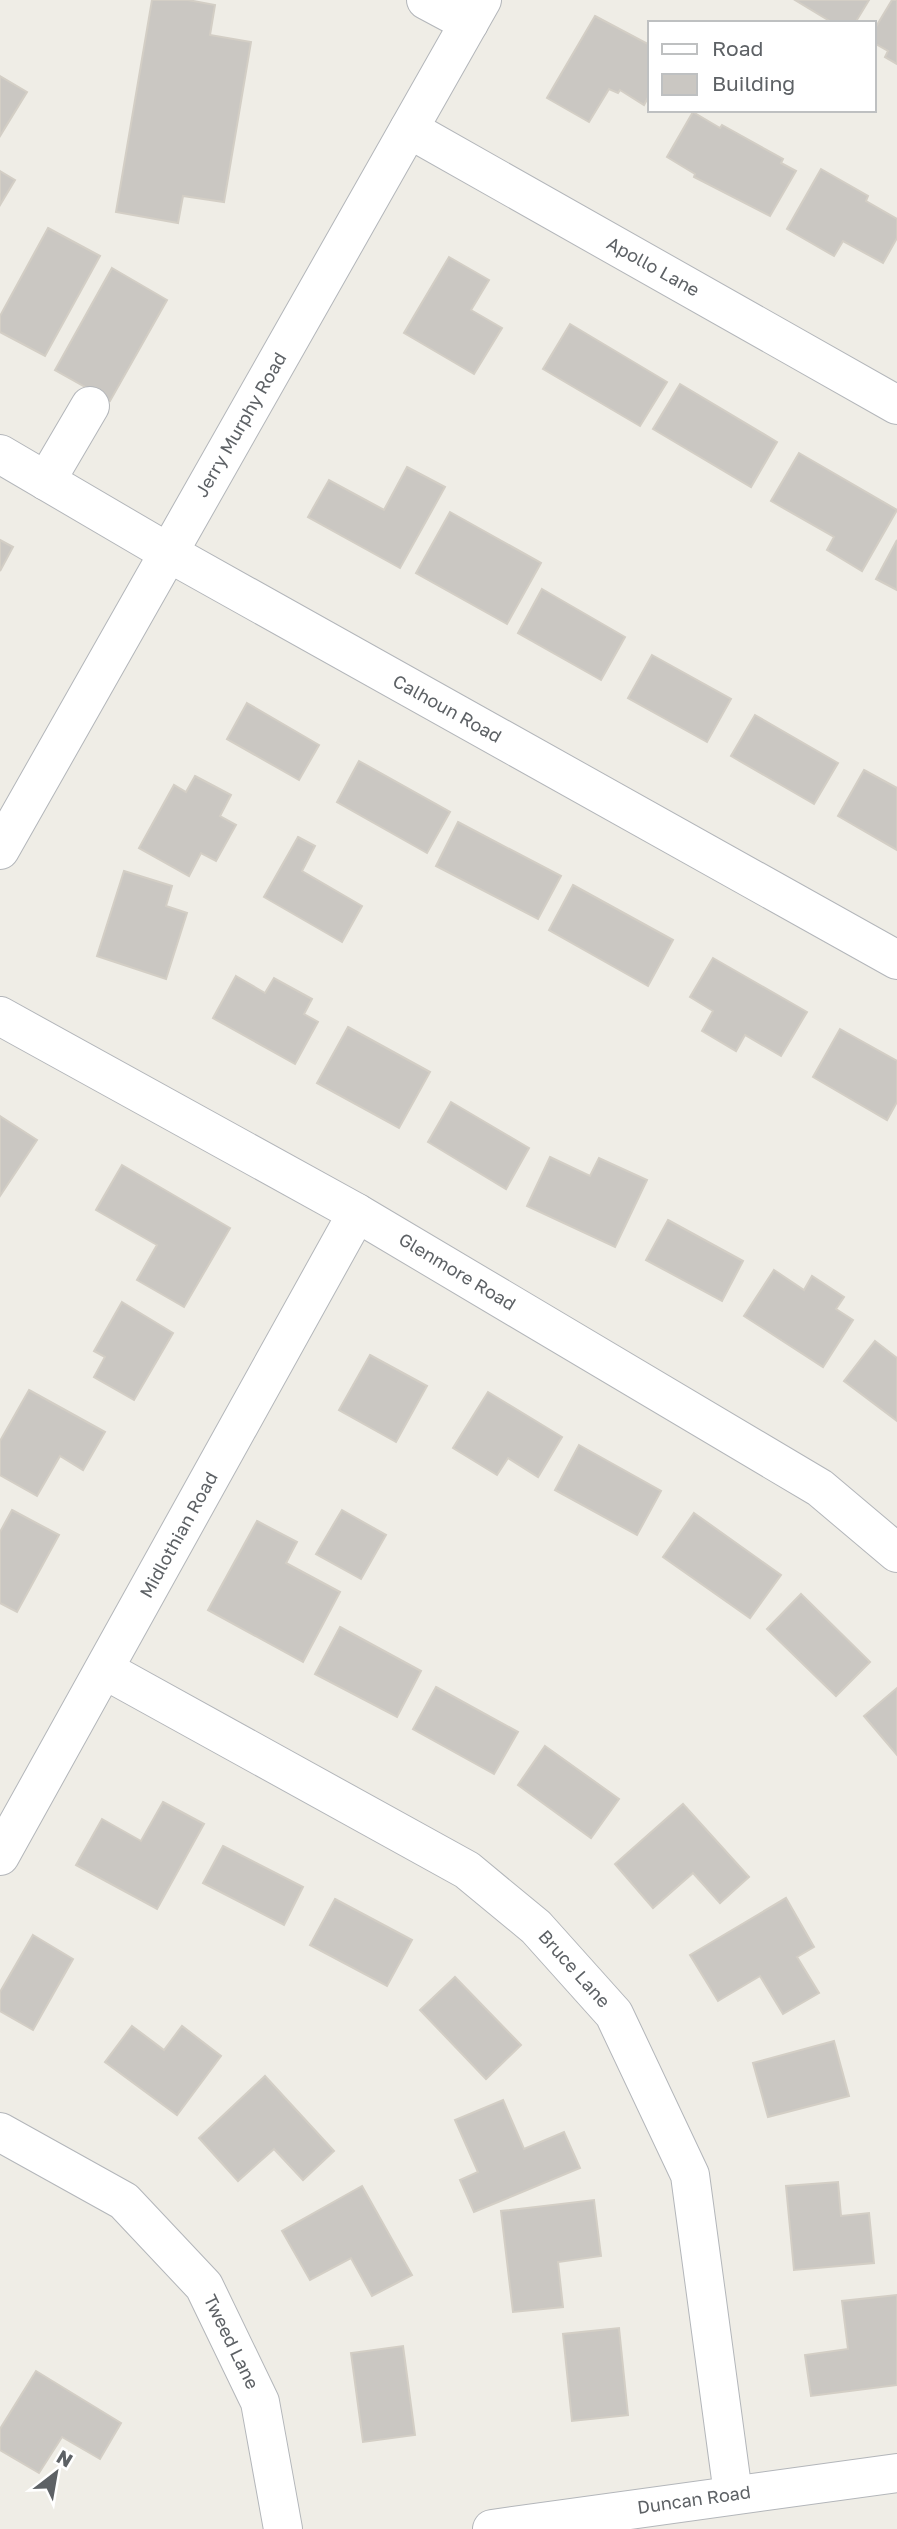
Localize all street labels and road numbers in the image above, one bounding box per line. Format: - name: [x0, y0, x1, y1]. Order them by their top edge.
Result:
- street label: Apollo Lane: [603, 232, 704, 301]
- street label: Jerry Murphy Road: [190, 348, 291, 501]
- street label: Calhoun Road: [389, 669, 506, 747]
- street label: Glenmore Road: [395, 1228, 520, 1315]
- street label: Midlothian Road: [134, 1468, 222, 1601]
- street label: Bruce Lane: [534, 1925, 615, 2012]
- street label: Tweed Lane: [200, 2291, 264, 2392]
- street label: Duncan Road: [636, 2480, 752, 2518]

